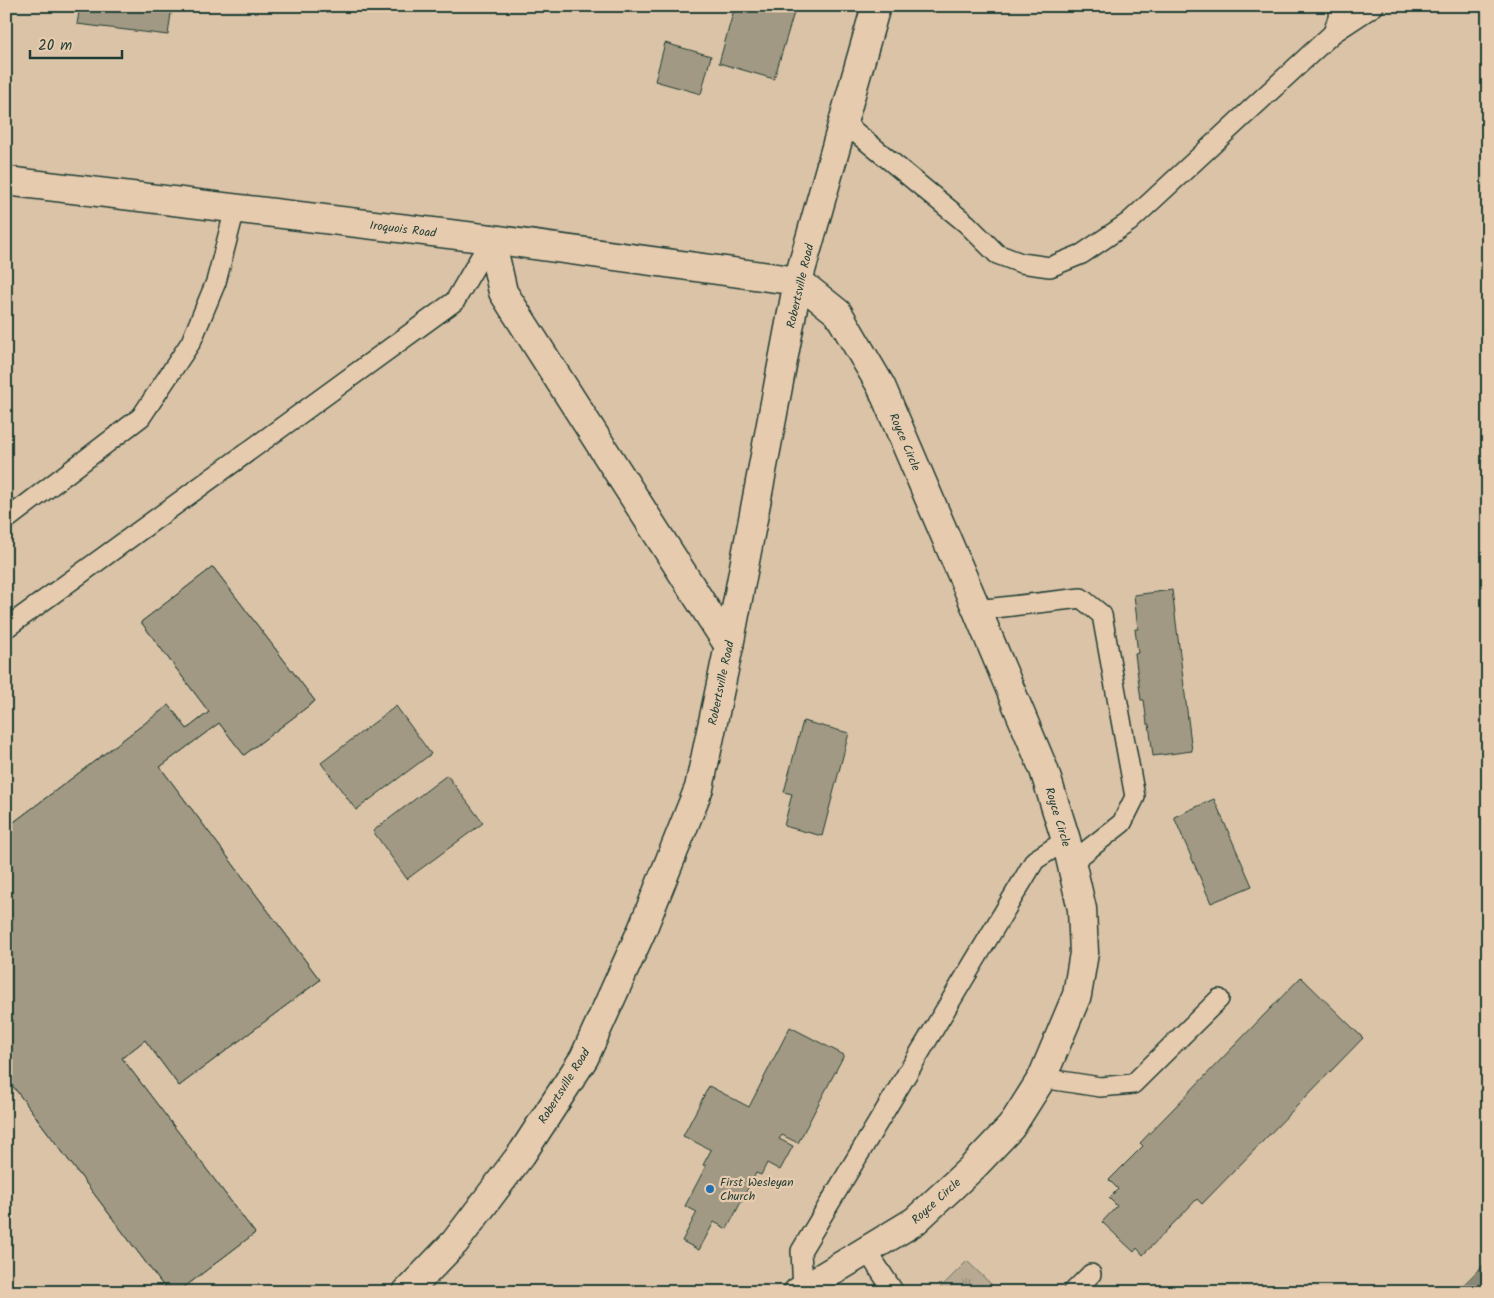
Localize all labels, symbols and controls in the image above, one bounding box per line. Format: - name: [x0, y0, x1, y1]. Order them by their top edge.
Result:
- scale bar: [30, 28, 122, 60]
- text: 20 m: [38, 34, 72, 58]
- street label: Iroquois Road: [369, 216, 438, 243]
- street label: Robertsville Road: [782, 241, 820, 330]
- street label: Royce Circle: [884, 410, 925, 475]
- street label: Robertsville Road: [703, 638, 740, 727]
- street label: Royce Circle: [1039, 785, 1076, 850]
- street label: Robertsville Road: [534, 1044, 596, 1128]
- place label: First Wesleyan Church: [720, 1173, 794, 1206]
- street label: Royce Circle: [907, 1173, 966, 1229]
- marker: First Wesleyan Church: [704, 1183, 716, 1195]

